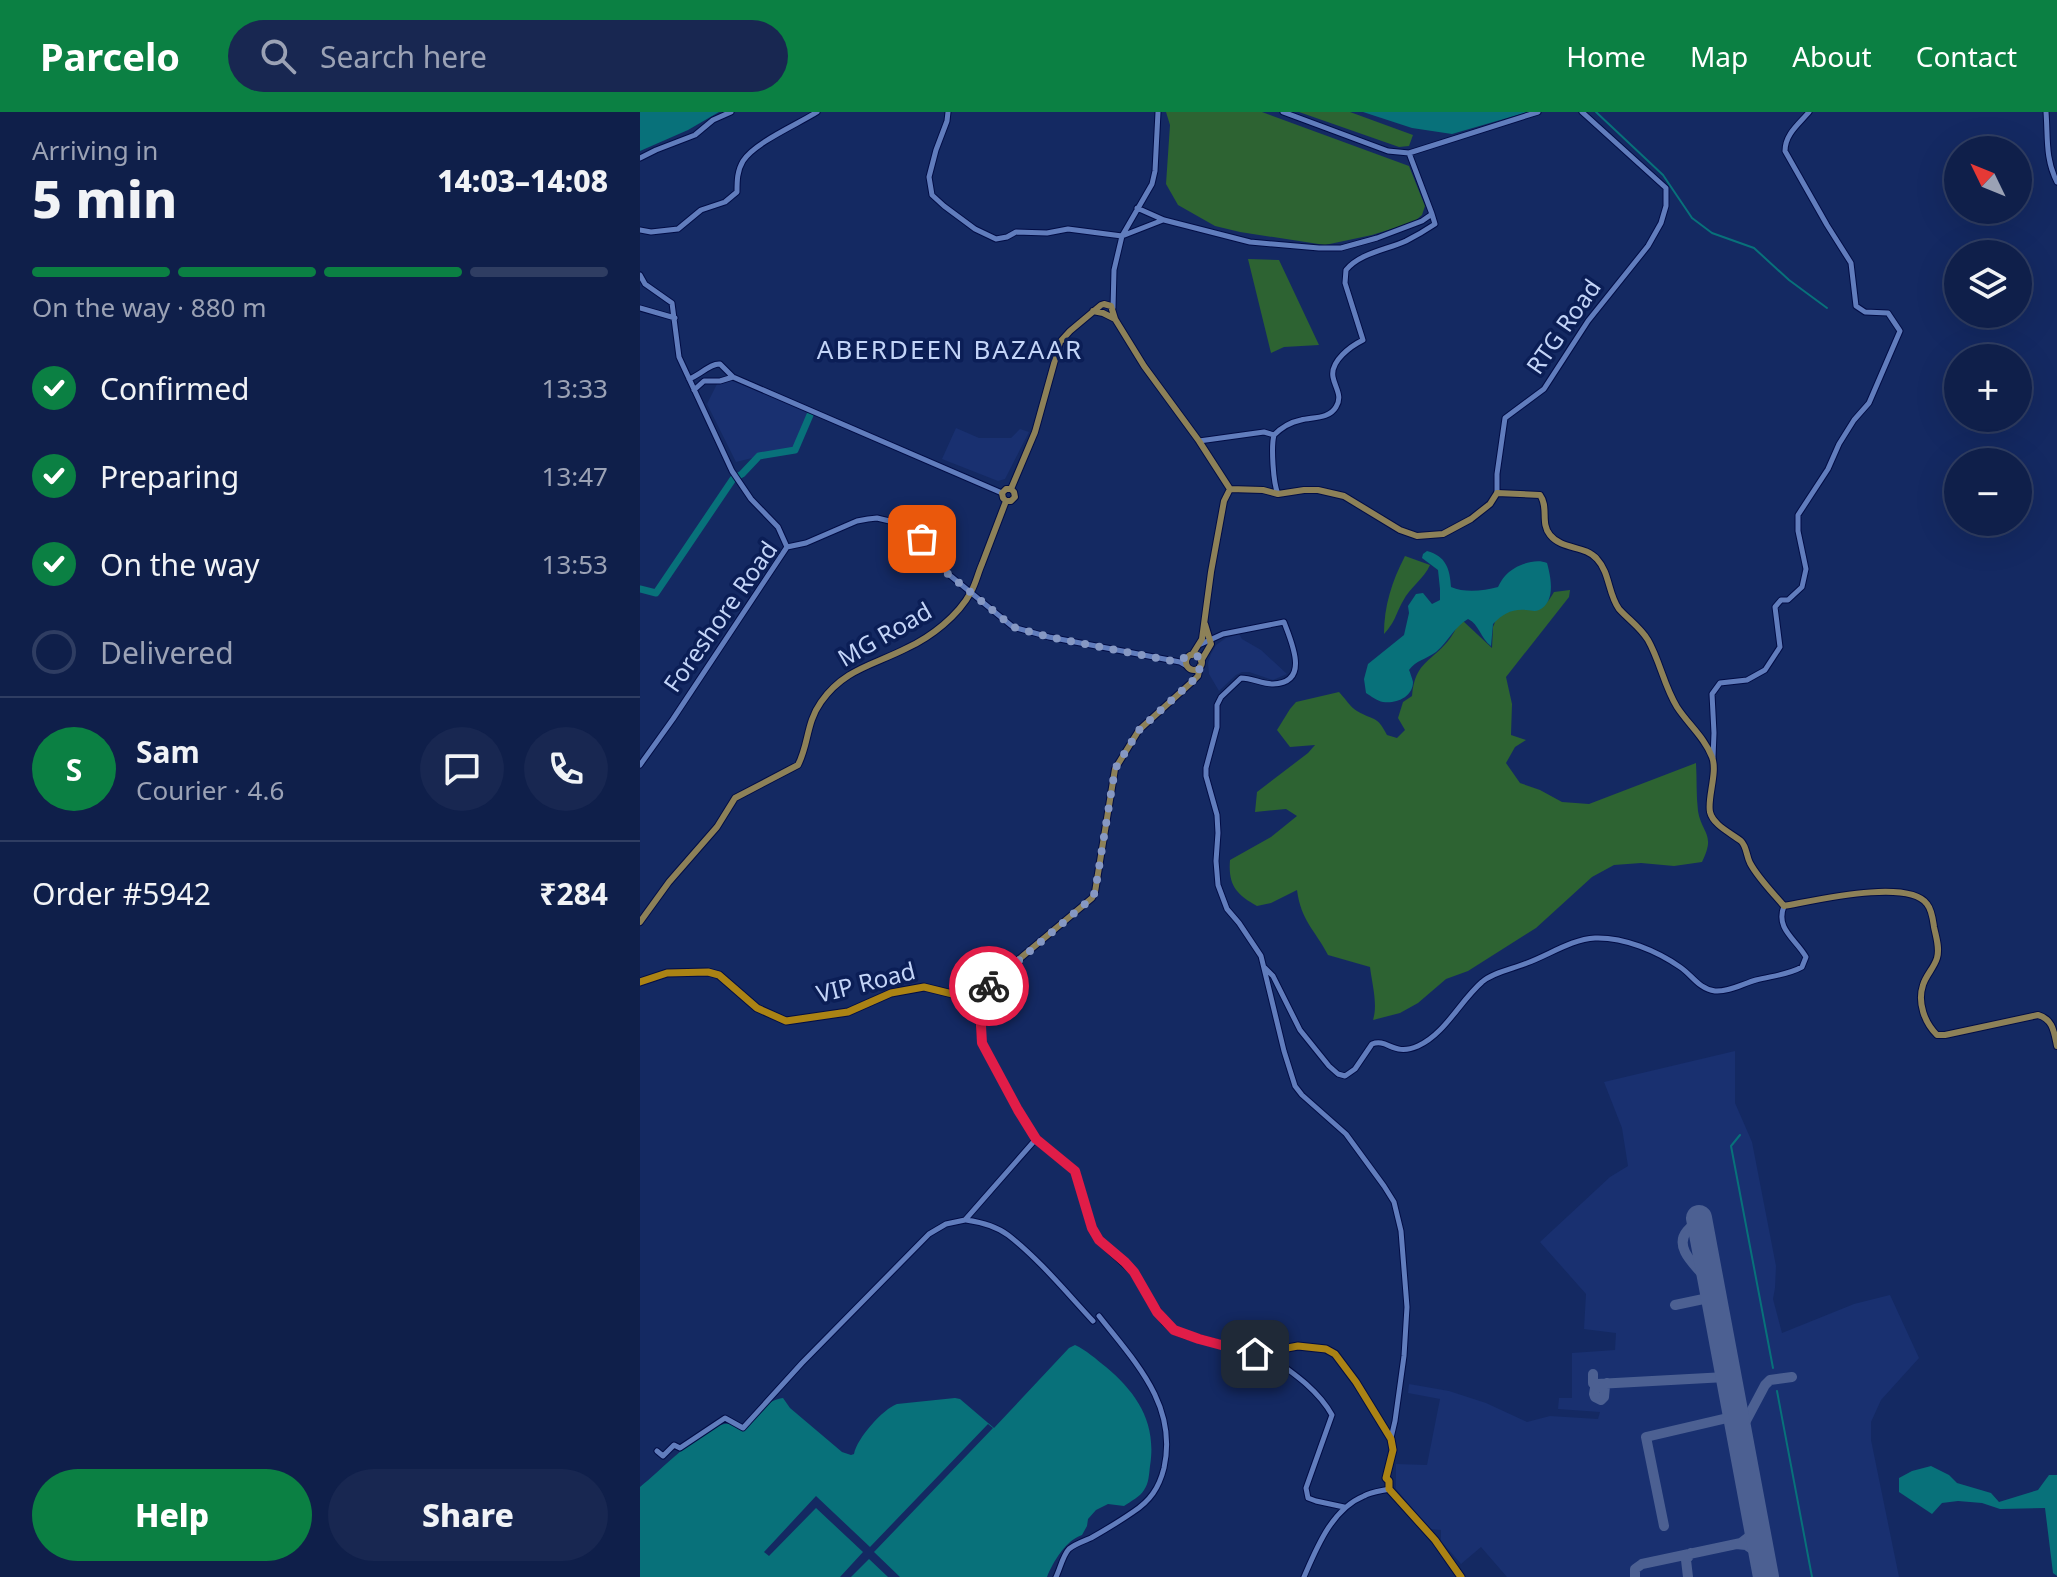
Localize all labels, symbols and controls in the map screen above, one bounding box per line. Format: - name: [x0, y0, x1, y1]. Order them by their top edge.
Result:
- search box: [228, 20, 788, 92]
- text: Parcelo: [40, 30, 180, 82]
- icon: search: [256, 34, 300, 78]
- text: Search here: [320, 36, 487, 77]
- text: Home: [1566, 37, 1646, 75]
- text: Map: [1690, 37, 1748, 75]
- text: About: [1792, 37, 1872, 75]
- text: Contact: [1916, 37, 2017, 75]
- text: Arriving in: [32, 132, 158, 168]
- north arrow: [1944, 136, 2032, 224]
- map controls: [1944, 136, 2032, 536]
- text: 14:03–14:08: [437, 160, 608, 201]
- text: 5 min: [32, 162, 177, 233]
- button: layers: [1944, 240, 2032, 328]
- street label: RTG Road: [1518, 272, 1608, 380]
- text: On the way · 880 m: [32, 289, 266, 325]
- district label: ABERDEEN BAZAAR: [817, 331, 1083, 367]
- button: +: [1944, 344, 2032, 432]
- icon: check: [32, 366, 76, 410]
- text: Confirmed: [100, 368, 250, 409]
- text: 13:33: [542, 370, 608, 406]
- button: −: [1944, 448, 2032, 536]
- icon: check: [32, 454, 76, 498]
- text: Preparing: [100, 456, 239, 497]
- text: 13:47: [542, 458, 608, 494]
- pin: [888, 505, 956, 573]
- icon: bag: [900, 517, 944, 561]
- street label: Foreshore Road: [655, 534, 784, 698]
- icon: check: [32, 542, 76, 586]
- text: On the way: [100, 544, 260, 585]
- text: 13:53: [542, 546, 608, 582]
- street label: MG Road: [831, 594, 937, 674]
- text: Delivered: [100, 632, 234, 673]
- button: chat: [420, 727, 504, 811]
- button: phone: [524, 727, 608, 811]
- text: Sam: [136, 731, 200, 772]
- text: S: [66, 749, 82, 790]
- text: Courier · 4.6: [136, 772, 284, 808]
- text: Order #5942: [32, 873, 211, 914]
- text: ₹284: [539, 873, 608, 914]
- courier: [949, 946, 1029, 1026]
- street label: VIP Road: [813, 953, 919, 1010]
- icon: bike: [967, 964, 1011, 1008]
- pin: [1221, 1320, 1289, 1388]
- icon: home: [1233, 1332, 1277, 1376]
- button: Help: [32, 1469, 312, 1561]
- button: Share: [328, 1469, 608, 1561]

